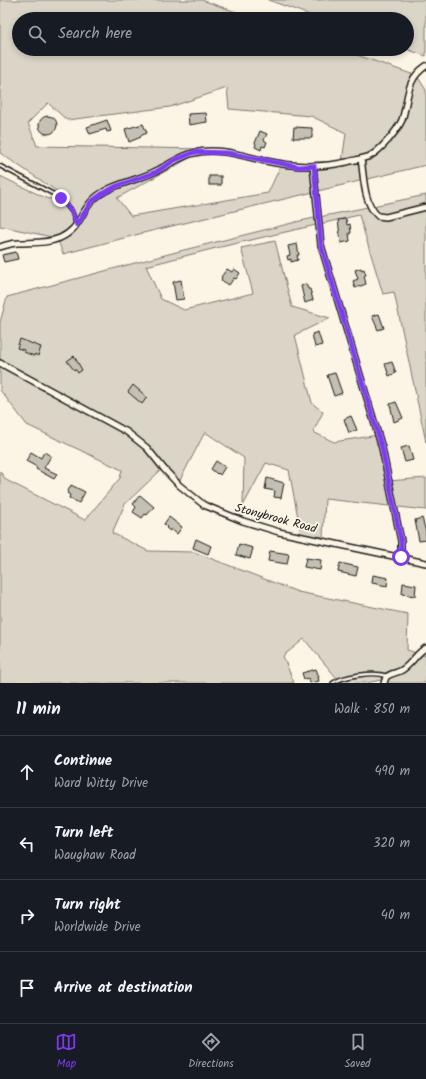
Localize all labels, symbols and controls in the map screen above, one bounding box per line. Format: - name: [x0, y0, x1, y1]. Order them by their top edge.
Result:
- search box: [12, 12, 414, 56]
- text: Search here: [58, 22, 132, 46]
- icon: search: [26, 23, 48, 45]
- route end: [52, 189, 70, 207]
- street label: Stonybrook Road: [233, 498, 320, 539]
- route start: [392, 548, 410, 566]
- text: 11 min: [16, 696, 61, 723]
- text: Walk · 850 m: [334, 699, 410, 720]
- text: Continue: [54, 749, 112, 773]
- icon: ahead: [16, 761, 38, 783]
- text: 490 m: [374, 761, 410, 782]
- text: Ward Witty Drive: [54, 773, 148, 794]
- text: Turn left: [54, 821, 114, 845]
- icon: left: [16, 833, 38, 855]
- text: 320 m: [373, 833, 410, 854]
- text: Waughaw Road: [54, 845, 136, 866]
- text: Turn right: [54, 893, 121, 917]
- icon: right: [16, 905, 38, 927]
- text: 40 m: [381, 905, 410, 926]
- text: Worldwide Drive: [54, 917, 141, 938]
- text: Arrive at destination: [54, 976, 193, 1000]
- icon: arrive: [16, 977, 38, 999]
- tab: Map: [55, 1031, 77, 1073]
- tab: Directions: [188, 1031, 234, 1073]
- tab: Saved: [345, 1031, 371, 1073]

